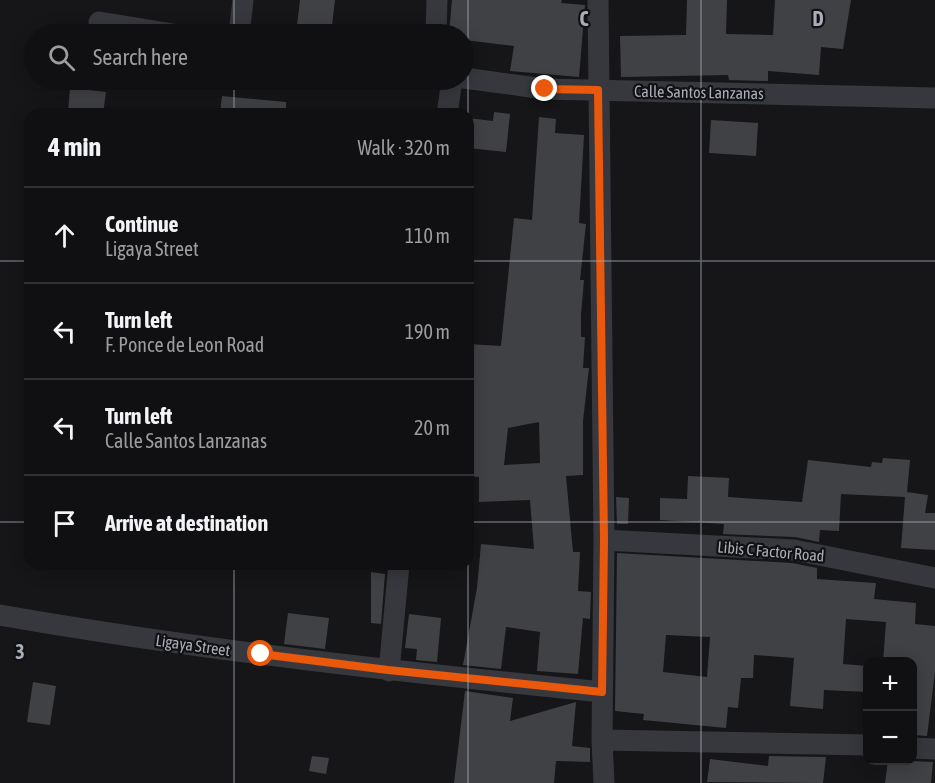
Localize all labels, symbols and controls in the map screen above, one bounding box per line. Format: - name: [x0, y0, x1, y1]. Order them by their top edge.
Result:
- text: C: [580, 7, 589, 30]
- text: D: [812, 7, 824, 30]
- search box: [24, 24, 474, 90]
- icon: search: [45, 41, 78, 74]
- text: Search here: [93, 44, 188, 70]
- route end: [531, 75, 557, 101]
- street label: Calle Santos Lanzanas: [634, 82, 764, 102]
- text: 4 min: [48, 132, 101, 162]
- text: Walk · 320 m: [358, 136, 450, 159]
- text: Continue: [105, 211, 179, 237]
- icon: ahead: [48, 219, 81, 252]
- text: 110 m: [405, 224, 450, 247]
- text: Ligaya Street: [105, 237, 199, 260]
- text: Turn left: [105, 307, 172, 333]
- icon: left: [48, 315, 81, 348]
- text: 190 m: [405, 320, 450, 343]
- text: F. Ponce de Leon Road: [105, 333, 264, 356]
- text: Turn left: [105, 403, 172, 429]
- icon: left: [48, 411, 81, 444]
- text: 20 m: [414, 416, 450, 439]
- text: Calle Santos Lanzanas: [105, 429, 267, 452]
- icon: arrive: [48, 507, 81, 540]
- text: Arrive at destination: [105, 510, 268, 536]
- street label: Libis C Factor Road: [717, 537, 825, 565]
- street label: Ligaya Street: [154, 631, 232, 660]
- text: 3: [15, 640, 25, 663]
- route start: [247, 640, 273, 666]
- map controls: [863, 657, 917, 765]
- button: +: [863, 657, 917, 711]
- button: −: [863, 711, 917, 765]

